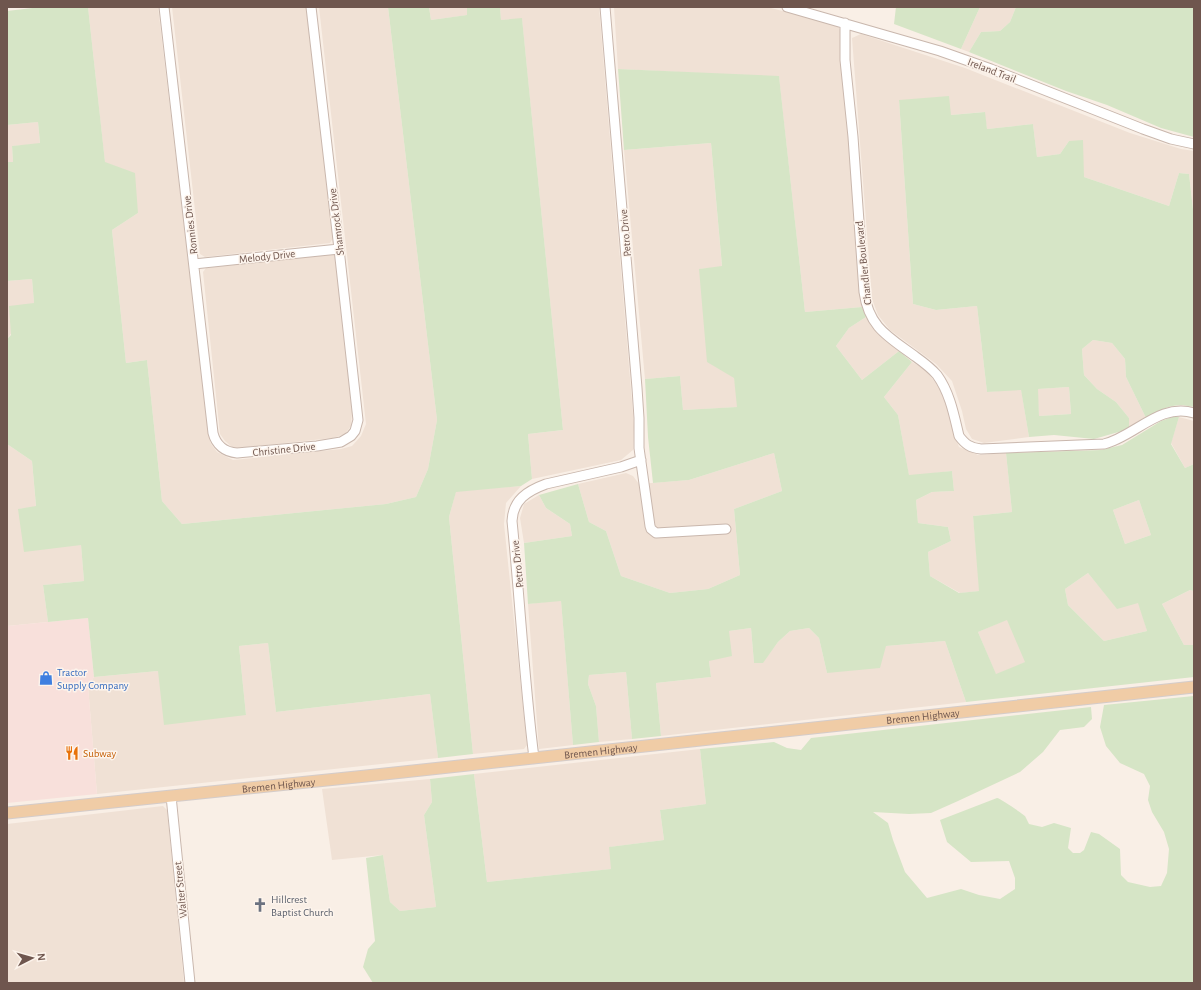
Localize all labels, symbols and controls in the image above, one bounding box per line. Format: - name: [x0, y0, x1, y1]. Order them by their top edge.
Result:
- street label: Ireland Trail: [966, 56, 1018, 85]
- street label: Shamrock Drive: [327, 188, 346, 256]
- street label: Ronnies Drive: [181, 195, 200, 255]
- street label: Petro Drive: [618, 209, 633, 257]
- street label: Chandler Boulevard: [854, 220, 873, 305]
- street label: Melody Drive: [238, 248, 296, 265]
- street label: Christine Drive: [252, 441, 316, 458]
- street label: Petro Drive: [510, 540, 525, 588]
- place label: Tractor Supply Company: [57, 667, 129, 691]
- shop icon: Tractor Supply Company: [38, 670, 54, 686]
- street label: Bremen Highway: [886, 707, 961, 726]
- street label: Bremen Highway: [564, 742, 638, 761]
- restaurant icon: Subway: [64, 745, 80, 761]
- place label: Subway: [83, 748, 116, 759]
- street label: Bremen Highway: [241, 776, 316, 795]
- street label: Walter Street: [172, 861, 189, 919]
- place label: Hillcrest Baptist Church: [271, 894, 334, 918]
- church icon: Hillcrest Baptist Church: [252, 897, 268, 913]
- north arrow: [12, 938, 52, 978]
- text: N: [36, 953, 47, 961]

